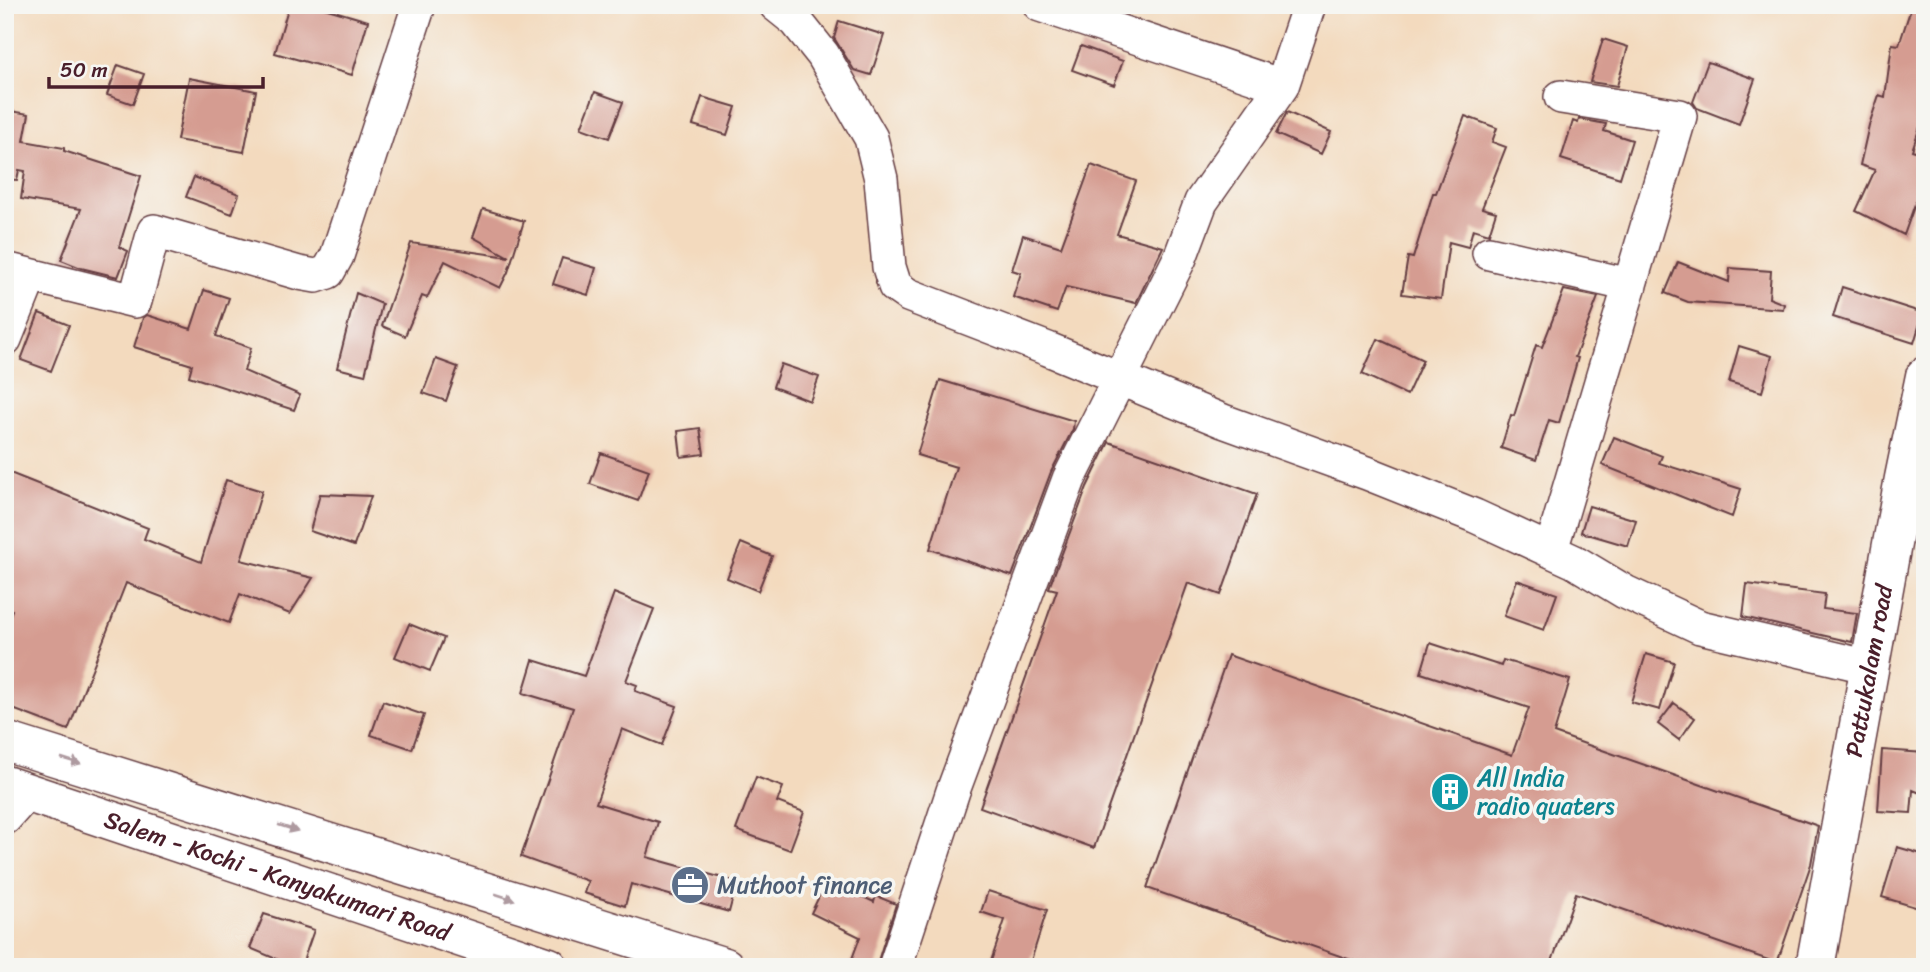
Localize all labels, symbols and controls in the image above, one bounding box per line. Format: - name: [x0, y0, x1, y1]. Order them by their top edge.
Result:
- scale bar: [49, 46, 262, 90]
- text: 50 m: [60, 51, 108, 89]
- street label: Pattukalam road: [1833, 580, 1905, 760]
- one-way arrow: [60, 756, 81, 766]
- place label: All India radio quaters: [1476, 757, 1615, 827]
- building icon: All India radio quaters: [1429, 771, 1471, 813]
- street label: Salem - Kochi - Kanyakumari Road: [99, 799, 457, 954]
- one-way arrow: [277, 824, 298, 834]
- office icon: Muthoot finance: [669, 864, 711, 906]
- place label: Muthoot finance: [717, 864, 893, 906]
- one-way arrow: [494, 892, 515, 903]

